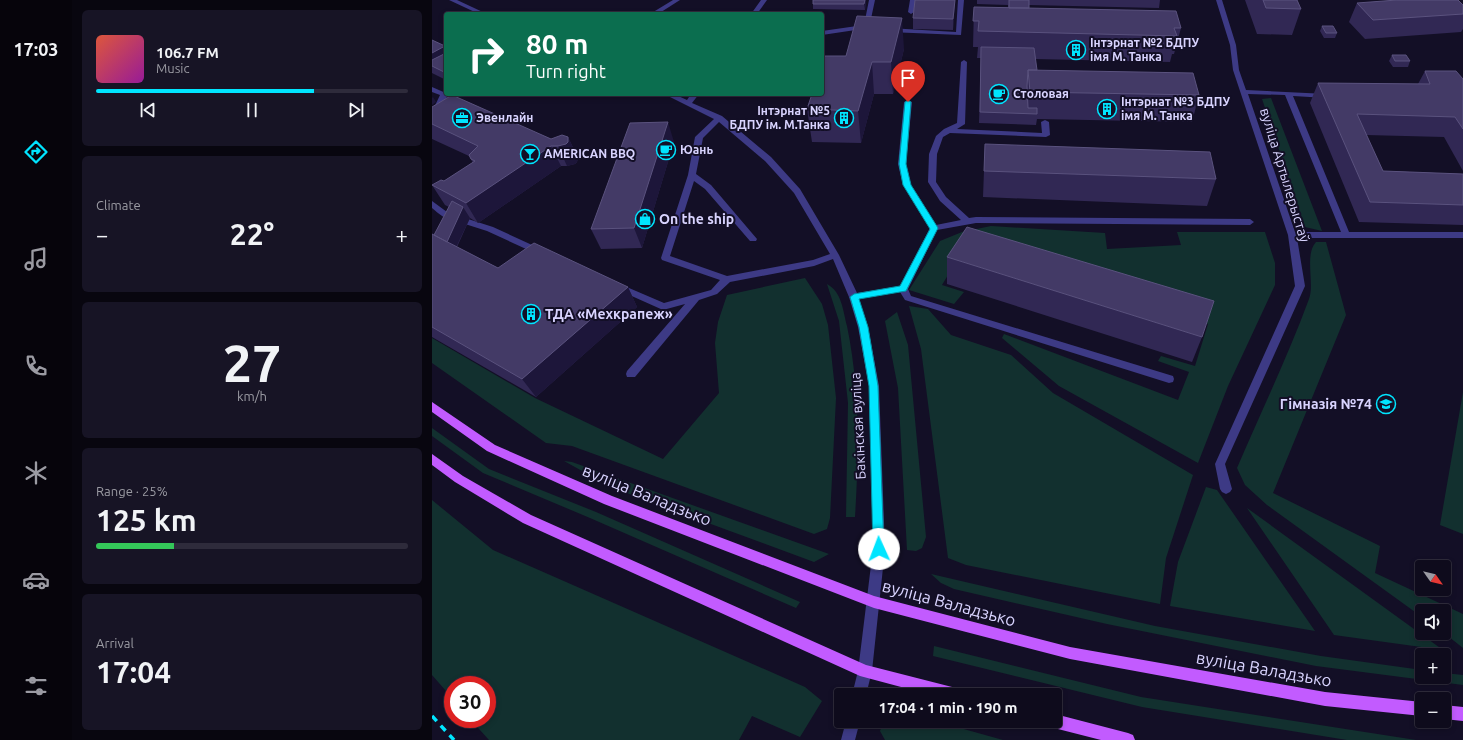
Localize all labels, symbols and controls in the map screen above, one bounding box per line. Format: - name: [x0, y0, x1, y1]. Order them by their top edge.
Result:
- icon: right: [460, 28, 512, 80]
- text: 80 m: [526, 28, 588, 59]
- place label: Інтэрнат №2 БДПУ імя М. Танка: [1090, 36, 1199, 63]
- text: 17:03: [13, 39, 59, 59]
- building icon: Інтэрнат №2 БДПУ імя М. Танка: [1065, 39, 1087, 61]
- text: 106.7 FM: [156, 44, 219, 61]
- text: Music: [156, 61, 190, 75]
- text: Turn right: [526, 61, 606, 81]
- pin: [891, 61, 925, 102]
- icon: arrive: [897, 67, 919, 89]
- cafe icon: Столовая: [988, 83, 1010, 105]
- place label: Столовая: [1013, 87, 1069, 100]
- place label: Інтэрнат №3 БДПУ імя М. Танка: [1121, 95, 1230, 122]
- building icon: Інтэрнат №3 БДПУ імя М. Танка: [1096, 98, 1118, 120]
- icon: previous: [137, 99, 159, 121]
- icon: pause: [241, 99, 263, 121]
- icon: next: [345, 99, 367, 121]
- place label: Інтэрнат №5 БДПУ ім. М.Танка: [730, 104, 830, 131]
- street label: вуліца Артылерыстаў: [1257, 106, 1313, 244]
- office icon: Эвенлайн: [451, 107, 473, 129]
- building icon: Інтэрнат №5 БДПУ ім. М.Танка: [833, 107, 855, 129]
- place label: Эвенлайн: [476, 111, 533, 124]
- icon: directions: [22, 138, 50, 166]
- cafe icon: Юань: [655, 139, 677, 161]
- bar icon: AMERICAN BBQ: [519, 143, 541, 165]
- place label: Юань: [680, 143, 713, 156]
- place label: AMERICAN BBQ: [544, 147, 635, 160]
- text: Climate: [96, 198, 141, 212]
- shop icon: On the ship: [634, 208, 656, 230]
- place label: On the ship: [659, 211, 734, 227]
- text: 22°: [230, 217, 274, 251]
- text: −: [96, 222, 108, 247]
- text: +: [396, 222, 408, 247]
- icon: music: [22, 245, 50, 273]
- building icon: ТДА «Мехкрапеж»: [520, 303, 542, 325]
- place label: ТДА «Мехкрапеж»: [545, 306, 673, 322]
- text: 27: [223, 334, 281, 392]
- icon: phone: [22, 352, 50, 380]
- street label: Бакінская вуліца: [847, 372, 869, 480]
- text: km/h: [237, 389, 267, 403]
- school or university icon: Гімназія №74: [1375, 393, 1397, 415]
- place label: Гімназія №74: [1280, 396, 1372, 412]
- icon: climate: [22, 459, 50, 487]
- street label: вуліца Валадзько: [580, 460, 714, 529]
- text: Range · 25%: [96, 484, 168, 498]
- text: 125 km: [96, 503, 197, 537]
- position arrow: [858, 528, 900, 570]
- north arrow: [1415, 560, 1451, 596]
- map controls: [1415, 560, 1451, 728]
- icon: car: [22, 566, 50, 594]
- street label: вуліца Валадзько: [880, 576, 1018, 629]
- button: sound: [1415, 604, 1451, 640]
- text: Arrival: [96, 636, 134, 650]
- street label: вуліца Валадзько: [1195, 647, 1333, 690]
- button: +: [1415, 648, 1451, 684]
- text: 17:04: [96, 655, 171, 689]
- icon: filters: [22, 672, 50, 700]
- speed limit sign: 30: [444, 676, 496, 728]
- button: −: [1415, 692, 1451, 728]
- text: 17:04 · 1 min · 190 m: [879, 699, 1017, 716]

